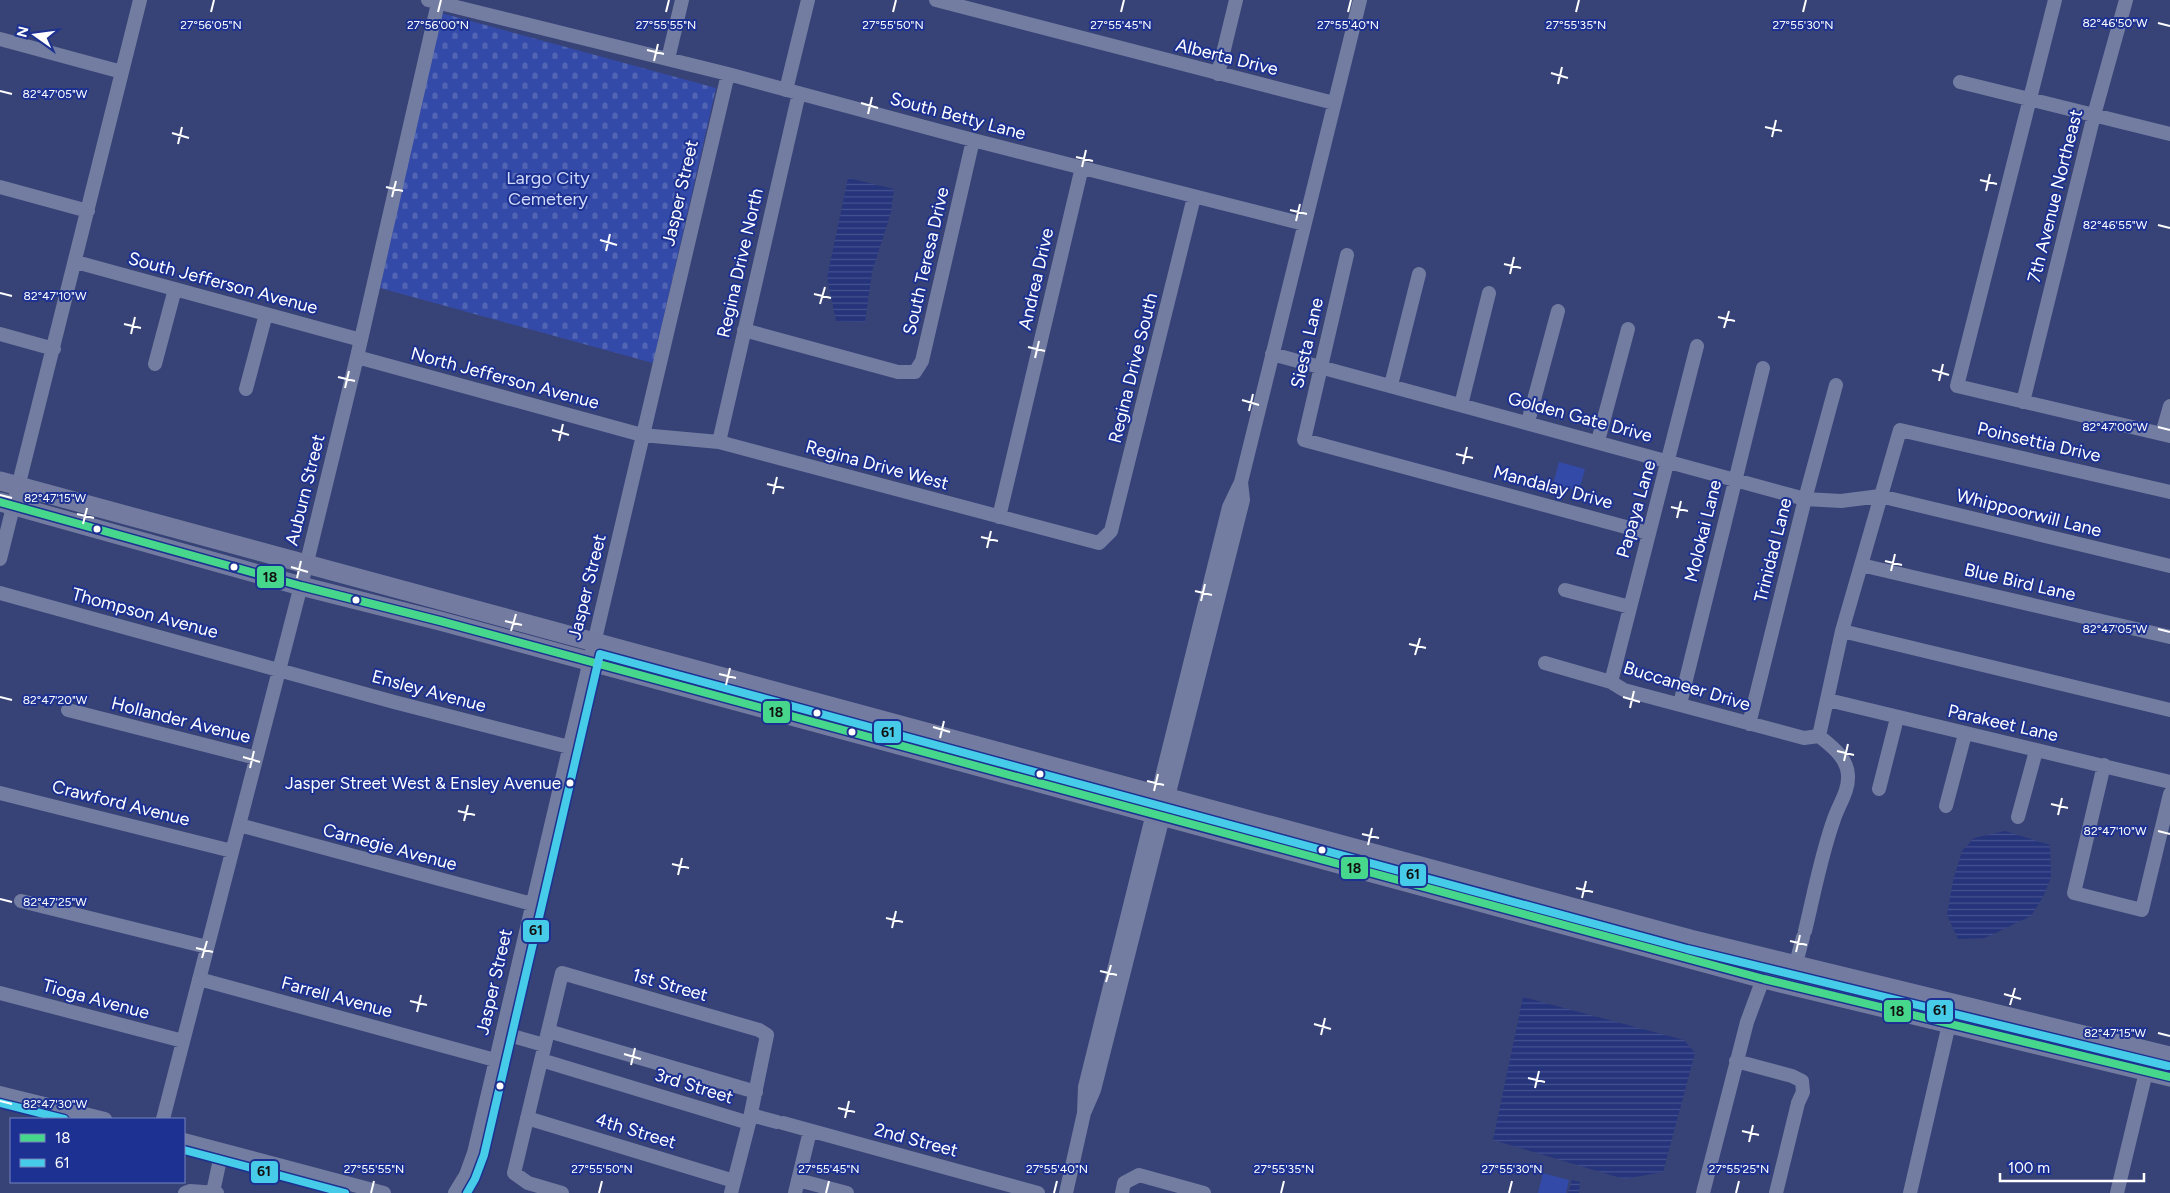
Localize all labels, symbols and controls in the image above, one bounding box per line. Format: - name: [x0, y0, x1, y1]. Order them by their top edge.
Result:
- north arrow: [10, 10, 60, 60]
- text: 82°46'50"W: [2082, 16, 2148, 30]
- text: 27°56'05"N: [180, 18, 242, 32]
- text: 27°56'00"N: [407, 18, 469, 32]
- text: 27°55'55"N: [636, 18, 696, 32]
- text: 27°55'50"N: [862, 18, 924, 32]
- text: 27°55'45"N: [1090, 18, 1152, 32]
- text: 27°55'40"N: [1317, 18, 1379, 32]
- text: 27°55'35"N: [1546, 18, 1606, 32]
- text: 27°55'30"N: [1772, 18, 1834, 32]
- text: N: [13, 25, 32, 39]
- street label: Alberta Drive: [1174, 34, 1281, 80]
- text: 82°47'05"W: [23, 87, 88, 101]
- street label: South Betty Lane: [888, 87, 1028, 145]
- street label: 7th Avenue Northeast: [2023, 107, 2087, 285]
- street label: Jasper Street: [657, 138, 703, 248]
- park label: Largo City Cemetery: [506, 167, 590, 210]
- street label: South Teresa Drive: [898, 185, 954, 337]
- street label: Regina Drive North: [712, 186, 768, 340]
- text: 82°46'55"W: [2083, 218, 2148, 232]
- street label: Andrea Drive: [1014, 226, 1058, 332]
- street label: South Jefferson Avenue: [126, 247, 320, 319]
- text: 82°47'10"W: [24, 289, 87, 303]
- street label: Regina Drive South: [1104, 291, 1162, 445]
- street label: Siesta Lane: [1286, 295, 1328, 390]
- street label: North Jefferson Avenue: [408, 342, 602, 414]
- street label: Golden Gate Drive: [1505, 387, 1655, 447]
- street label: Poinsettia Drive: [1975, 417, 2103, 467]
- text: 82°47'00"W: [2082, 420, 2148, 434]
- street label: Auburn Street: [281, 432, 329, 548]
- street label: Regina Drive West: [803, 435, 951, 495]
- street label: Papaya Lane: [1612, 458, 1660, 560]
- street label: Mandalay Drive: [1491, 460, 1615, 514]
- street label: Molokai Lane: [1680, 477, 1726, 585]
- street label: Whippoorwill Lane: [1954, 484, 2104, 542]
- text: 82°47'15"W: [24, 491, 86, 505]
- street label: Trinidad Lane: [1749, 495, 1797, 604]
- unlabelled marker: [92, 524, 102, 534]
- street label: Jasper Street: [563, 532, 611, 642]
- street label: Blue Bird Lane: [1962, 558, 2078, 606]
- unlabelled marker: [229, 562, 239, 572]
- line badge: 18: [256, 565, 285, 589]
- text: 18: [263, 569, 277, 586]
- street label: Thompson Avenue: [69, 583, 221, 643]
- unlabelled marker: [351, 595, 361, 605]
- text: 82°47'05"W: [2083, 622, 2148, 636]
- street label: Buccaneer Drive: [1621, 656, 1753, 716]
- street label: Ensley Avenue: [369, 665, 489, 717]
- street label: Hollander Avenue: [109, 692, 253, 748]
- text: 82°47'20"W: [23, 693, 88, 707]
- line badge: 18: [762, 700, 791, 724]
- street label: Parakeet Lane: [1946, 700, 2060, 746]
- text: 18: [769, 704, 783, 721]
- unlabelled marker: [812, 708, 822, 718]
- line badge: 61: [873, 720, 902, 744]
- text: 61: [881, 724, 895, 741]
- unlabelled marker: [847, 727, 857, 737]
- unlabelled marker: [1035, 769, 1045, 779]
- place label: Jasper Street West & Ensley Avenue: [285, 773, 561, 793]
- street label: Crawford Avenue: [50, 775, 192, 831]
- marker: Jasper Street West & Ensley Avenue: [565, 778, 575, 788]
- street label: Carnegie Avenue: [321, 819, 460, 876]
- text: 82°47'10"W: [2084, 824, 2147, 838]
- unlabelled marker: [1317, 845, 1327, 855]
- line badge: 18: [1340, 856, 1369, 880]
- text: 18: [1347, 860, 1361, 877]
- line badge: 61: [1399, 863, 1427, 887]
- text: 61: [1406, 866, 1420, 883]
- text: 82°47'25"W: [23, 895, 87, 909]
- line badge: 61: [522, 919, 550, 943]
- text: 61: [529, 922, 543, 939]
- street label: Jasper Street: [471, 927, 517, 1037]
- street label: 1st Street: [630, 964, 710, 1006]
- street label: Farrell Avenue: [279, 972, 395, 1022]
- street label: Tioga Avenue: [40, 974, 152, 1024]
- line badge: 18: [1883, 999, 1912, 1023]
- line badge: 61: [1926, 999, 1954, 1023]
- text: 61: [1933, 1002, 1947, 1019]
- text: 18: [1890, 1003, 1904, 1020]
- text: 82°47'15"W: [2084, 1026, 2146, 1040]
- street label: 3rd Street: [652, 1064, 736, 1108]
- unlabelled marker: [495, 1081, 505, 1091]
- text: 82°47'30"W: [23, 1097, 88, 1111]
- street label: 4th Street: [593, 1108, 679, 1154]
- legend: [10, 1118, 185, 1183]
- street label: 2nd Street: [872, 1118, 960, 1162]
- text: 18: [55, 1129, 70, 1147]
- scale bar: [2000, 1150, 2144, 1182]
- text: 61: [55, 1154, 70, 1172]
- text: 100 m: [2008, 1159, 2050, 1177]
- line badge: 61: [250, 1160, 279, 1184]
- text: 27°55'55"N: [344, 1162, 404, 1176]
- text: 27°55'50"N: [571, 1162, 633, 1176]
- text: 27°55'45"N: [798, 1162, 860, 1176]
- text: 27°55'40"N: [1026, 1162, 1088, 1176]
- text: 27°55'35"N: [1254, 1162, 1314, 1176]
- text: 27°55'30"N: [1481, 1162, 1543, 1176]
- text: 27°55'25"N: [1709, 1162, 1769, 1176]
- text: 61: [257, 1163, 271, 1180]

